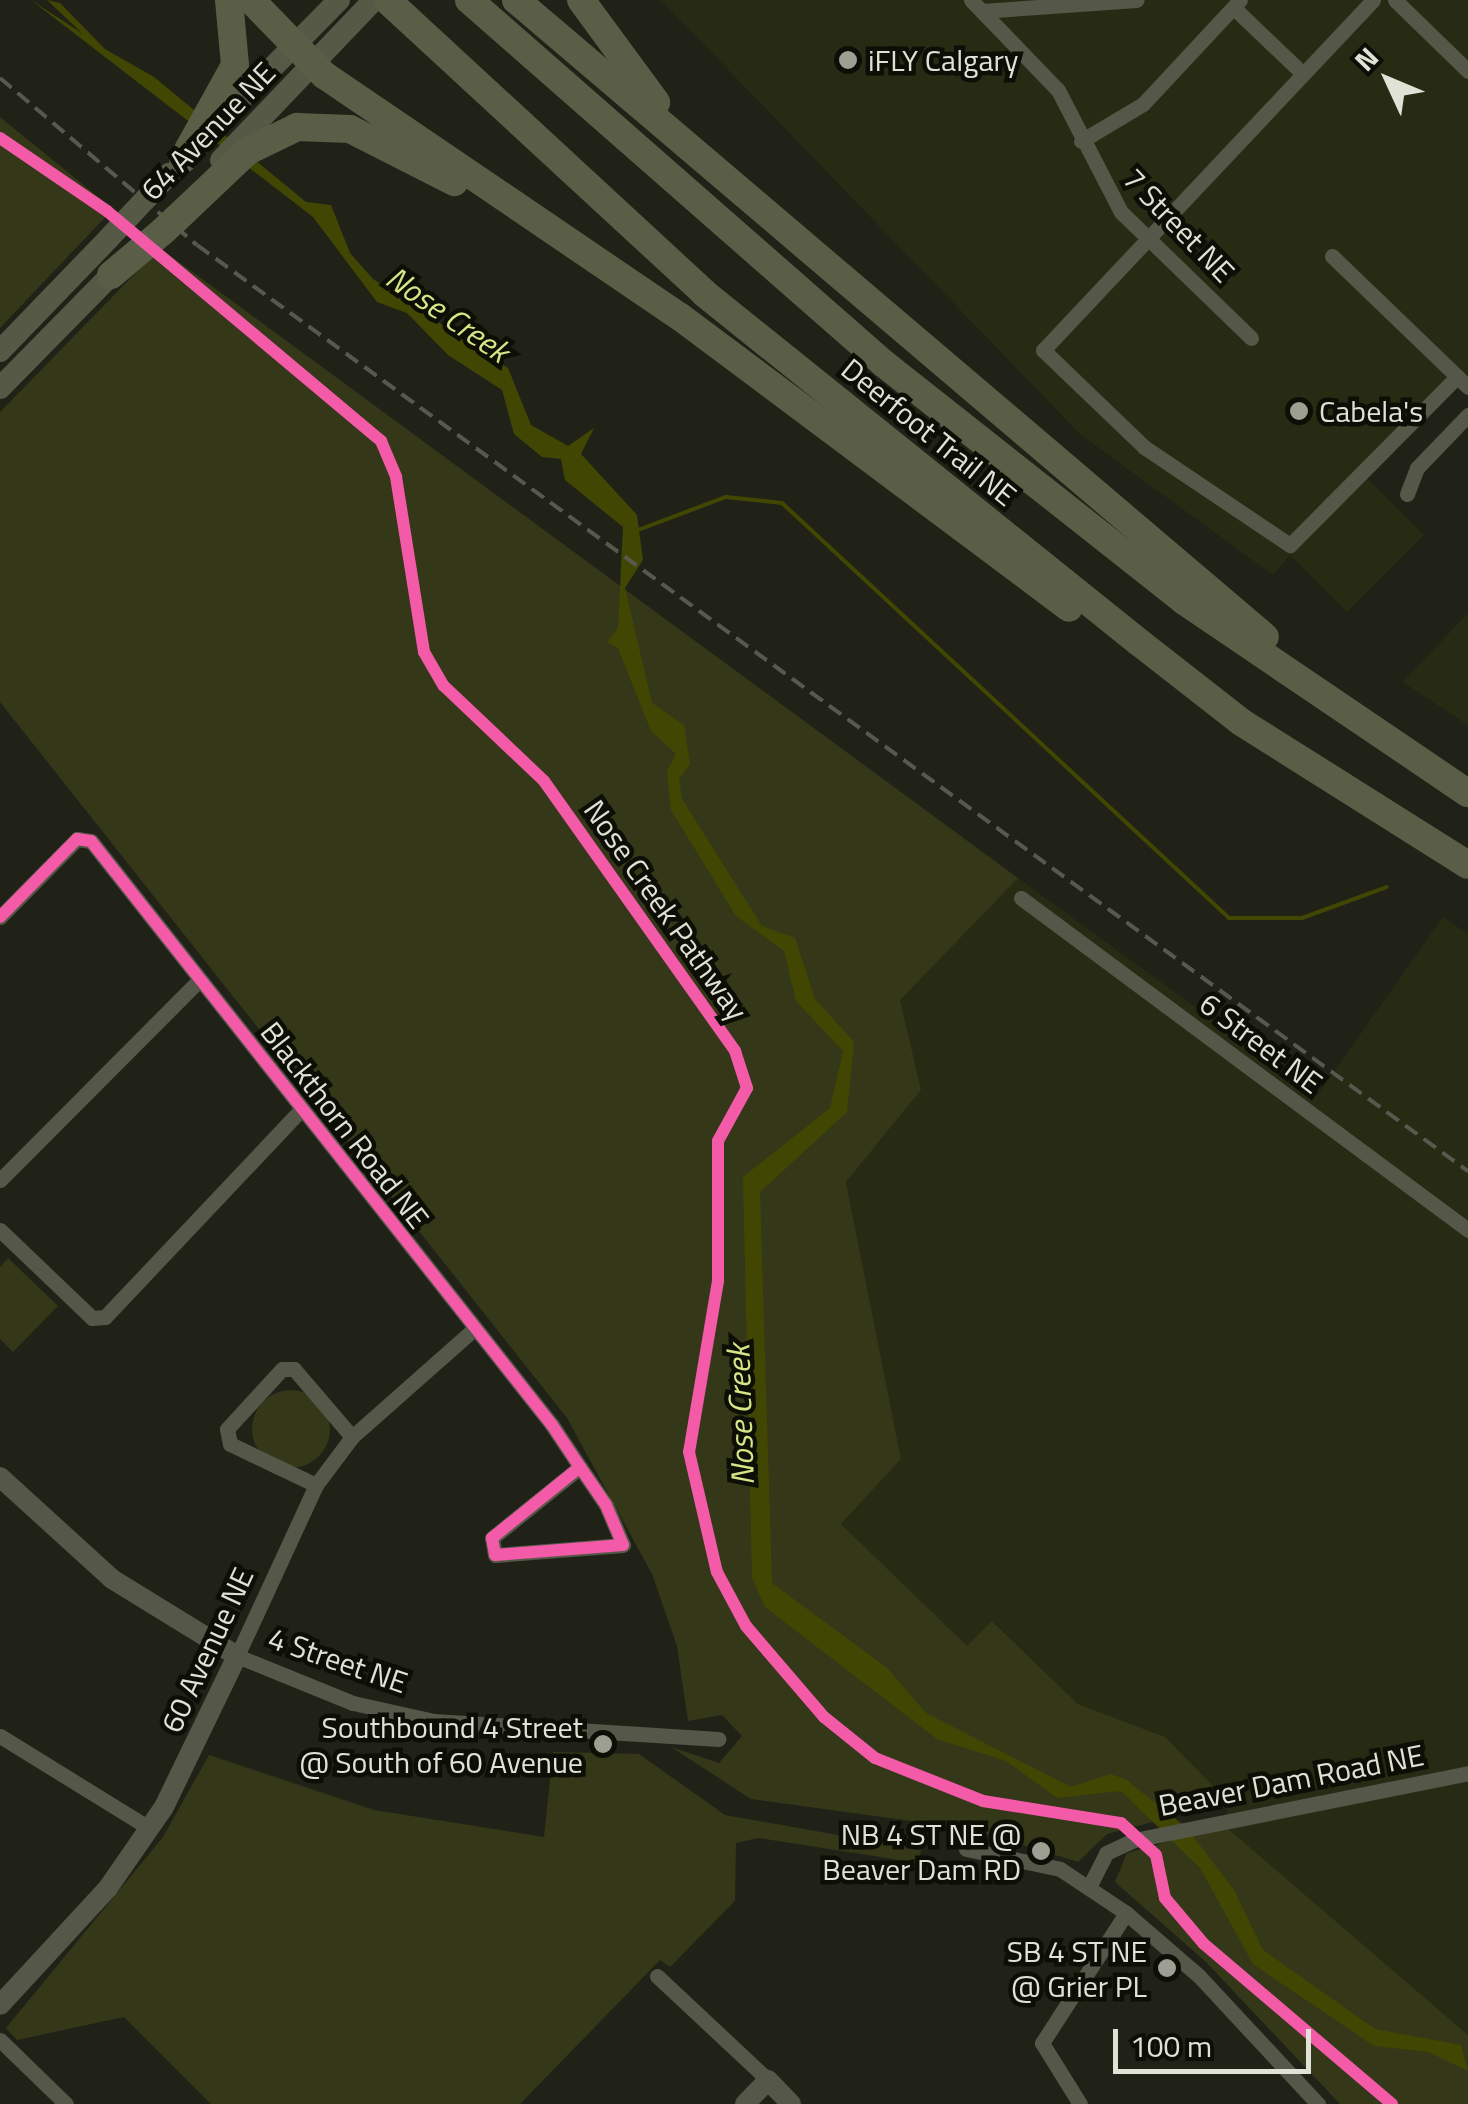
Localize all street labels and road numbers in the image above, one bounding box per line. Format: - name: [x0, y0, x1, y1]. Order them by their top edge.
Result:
- street label: 64 Avenue NE: [133, 55, 283, 207]
- street label: 7 Street NE: [1116, 161, 1242, 289]
- street label: Deerfoot Trail NE: [835, 351, 1023, 513]
- street label: Nose Creek Pathway: [577, 793, 755, 1027]
- street label: 6 Street NE: [1193, 985, 1329, 1101]
- street label: Blackthorn Road NE: [253, 1015, 437, 1235]
- street label: 60 Avenue NE: [153, 1562, 261, 1738]
- street label: 4 Street NE: [264, 1620, 412, 1700]
- street label: Beaver Dam Road NE: [1155, 1737, 1427, 1823]

